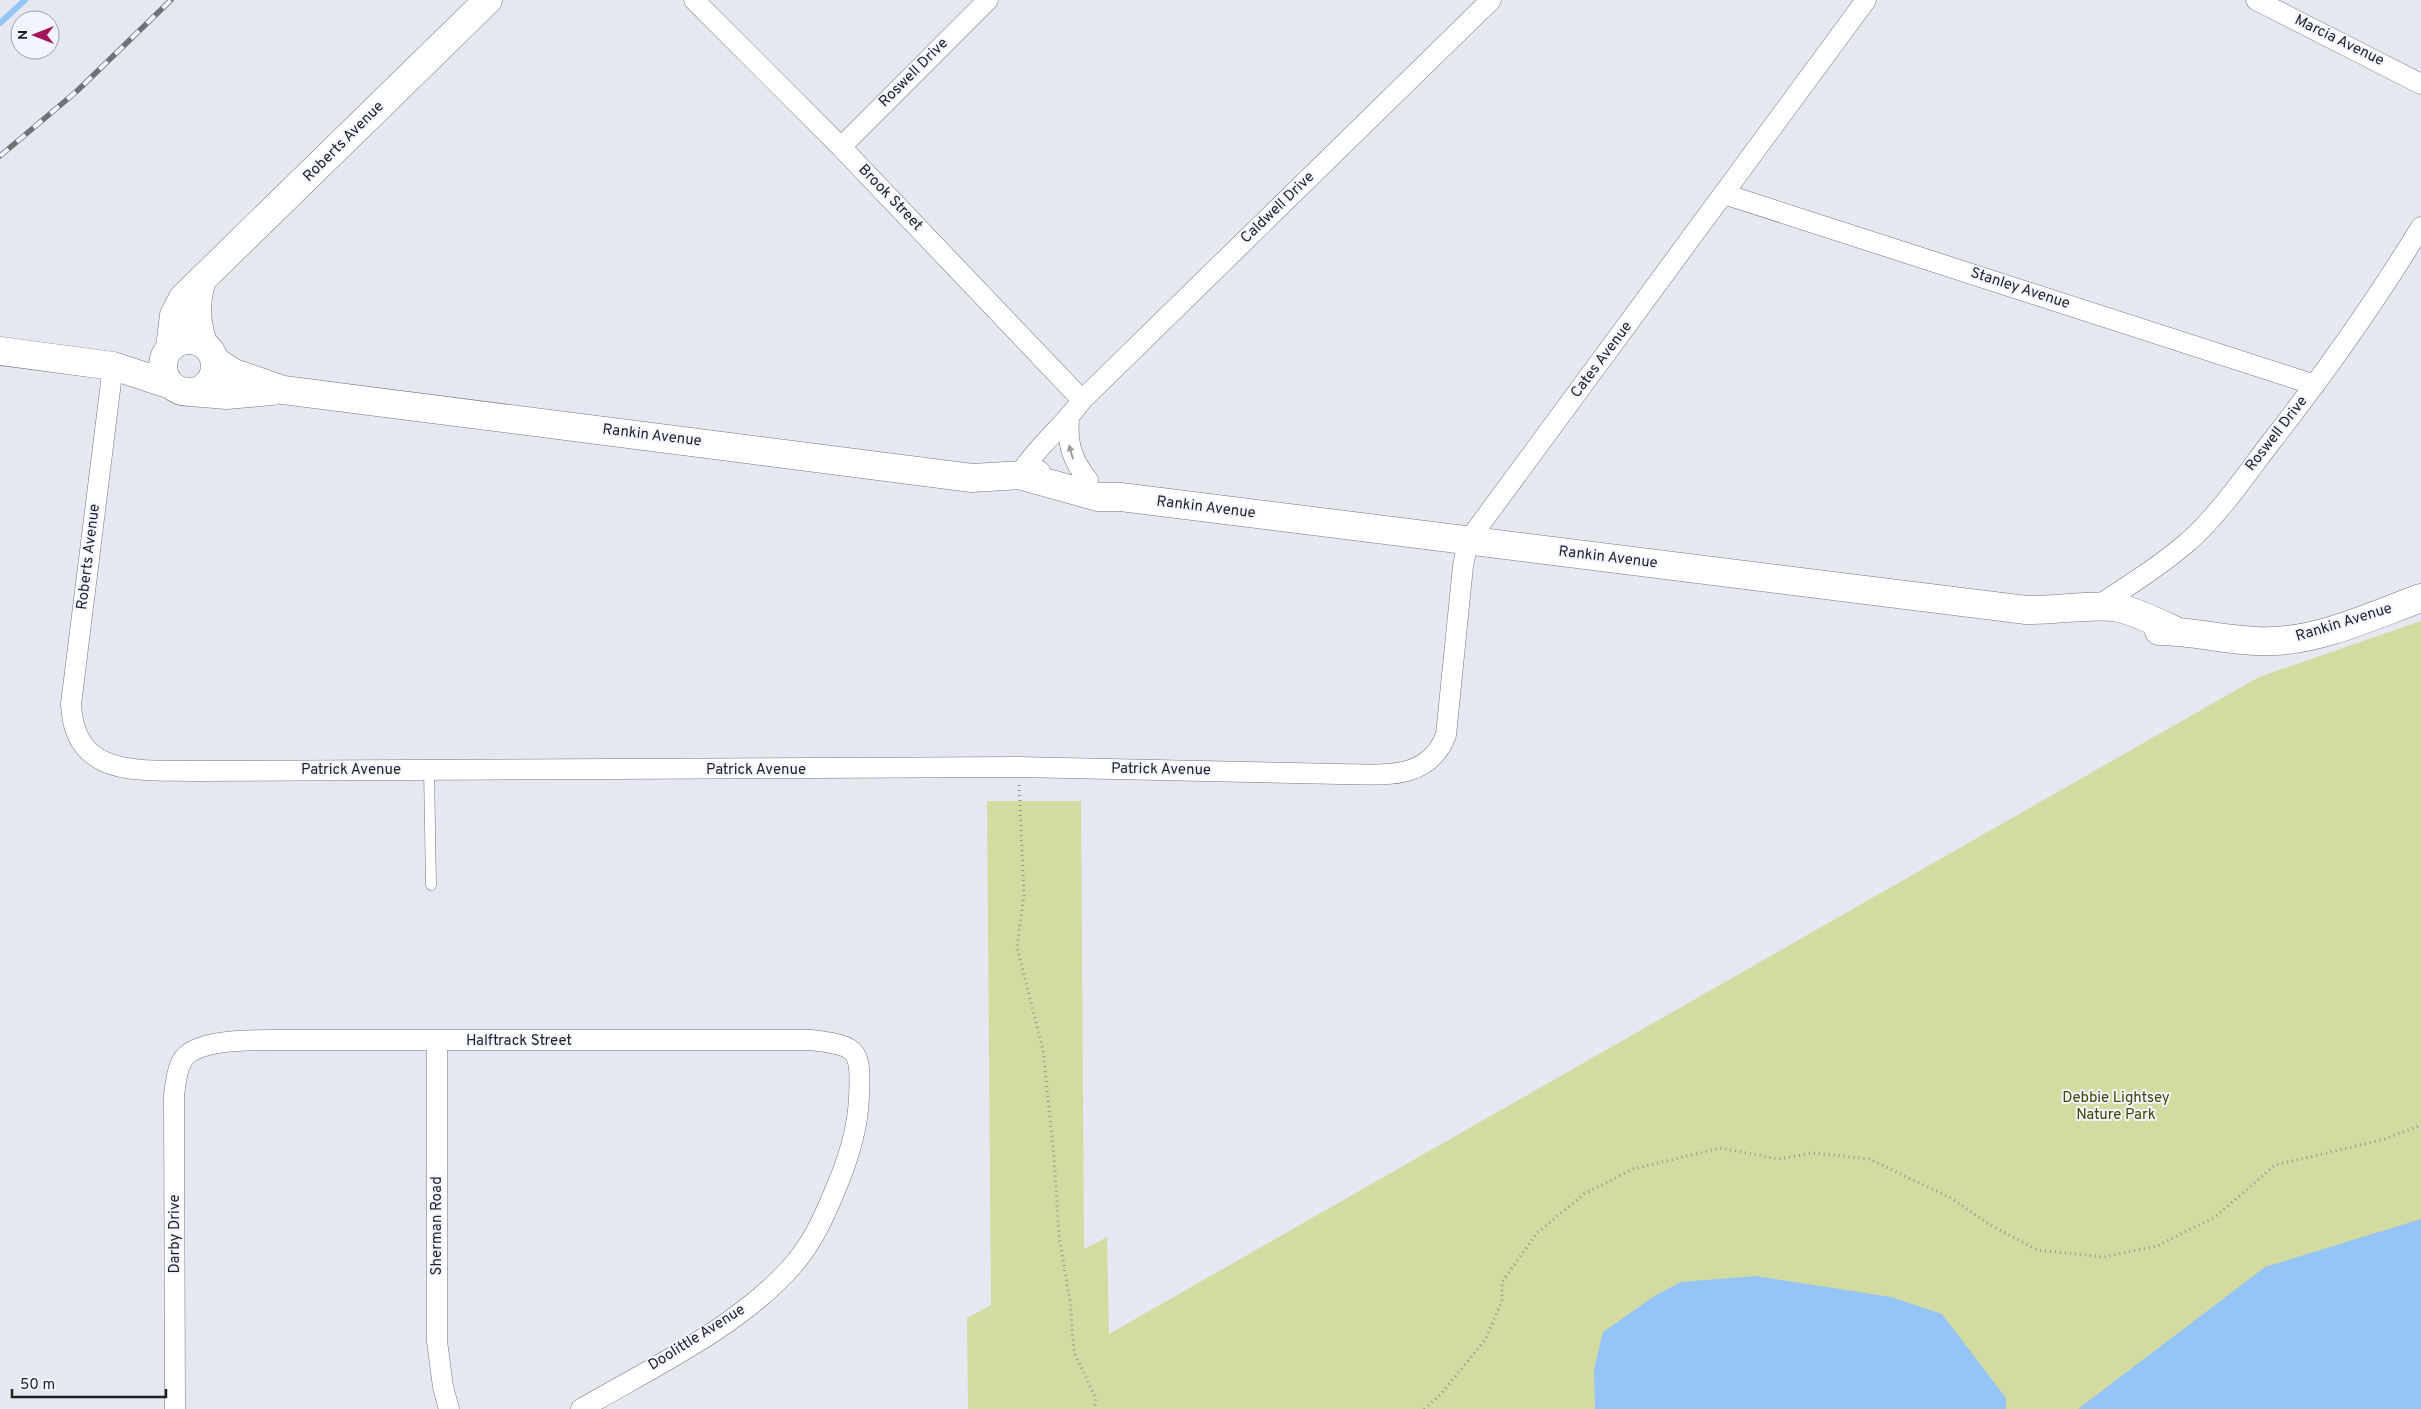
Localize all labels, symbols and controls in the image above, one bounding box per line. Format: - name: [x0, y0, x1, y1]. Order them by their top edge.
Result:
- north arrow: [10, 10, 60, 60]
- street label: Marcia Avenue: [2291, 11, 2387, 71]
- text: N: [15, 30, 32, 40]
- street label: Roswell Drive: [875, 34, 953, 112]
- street label: Roberts Avenue: [300, 98, 388, 186]
- street label: Brook Street: [854, 161, 926, 235]
- street label: Caldwell Drive: [1237, 168, 1319, 248]
- street label: Stanley Avenue: [1968, 264, 2072, 314]
- street label: Cates Avenue: [1567, 318, 1637, 402]
- street label: Roswell Drive: [2242, 393, 2312, 475]
- street label: Rankin Avenue: [601, 420, 703, 452]
- one-way arrow: [1067, 444, 1075, 459]
- street label: Rankin Avenue: [1155, 492, 1257, 524]
- street label: Roberts Avenue: [73, 503, 105, 611]
- street label: Rankin Avenue: [1557, 542, 1659, 574]
- street label: Rankin Avenue: [2294, 599, 2394, 647]
- street label: Patrick Avenue: [1111, 760, 1211, 780]
- street label: Patrick Avenue: [301, 761, 401, 780]
- street label: Patrick Avenue: [706, 761, 806, 780]
- street label: Halftrack Street: [466, 1032, 572, 1051]
- park label: Debbie Lightsey Nature Park: [2062, 1089, 2170, 1125]
- street label: Sherman Road: [428, 1176, 447, 1276]
- street label: Darby Drive: [166, 1194, 185, 1274]
- street label: Doolittle Avenue: [645, 1301, 749, 1375]
- scale bar: [12, 1366, 166, 1398]
- text: 50 m: [20, 1376, 55, 1395]

